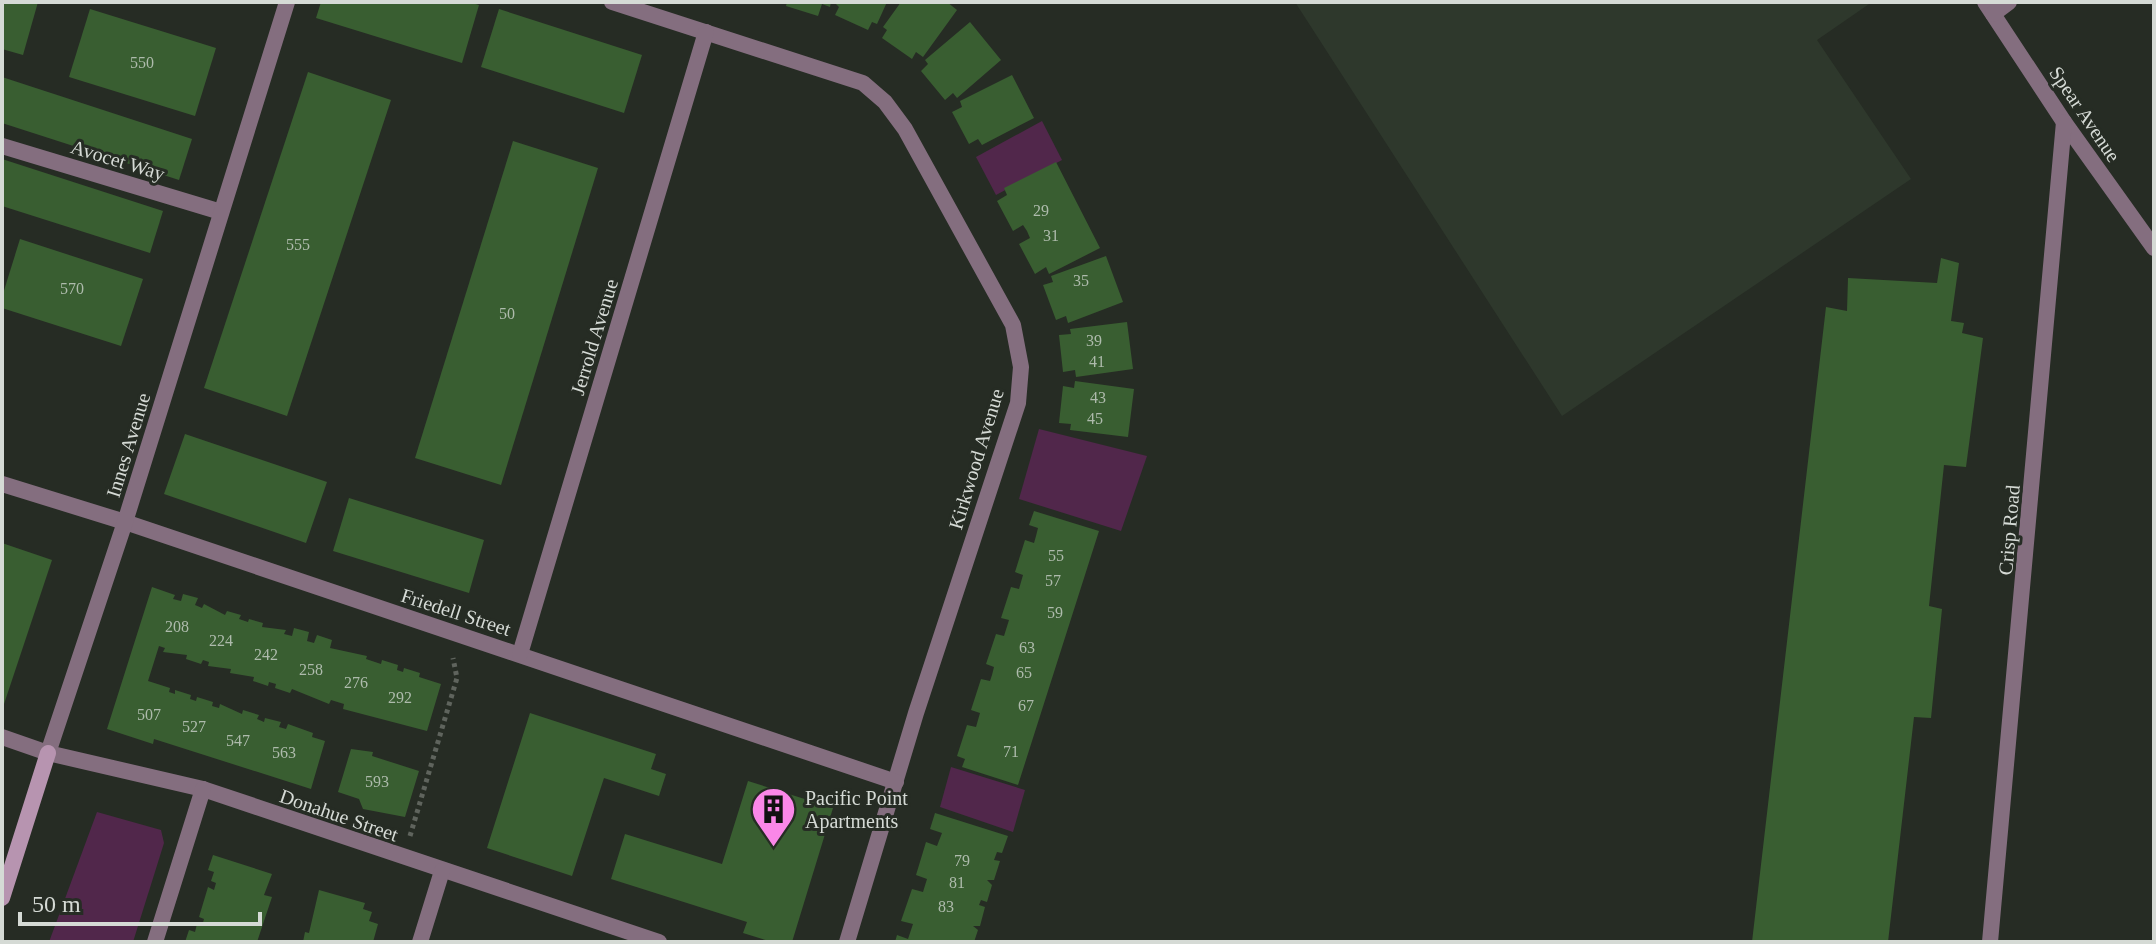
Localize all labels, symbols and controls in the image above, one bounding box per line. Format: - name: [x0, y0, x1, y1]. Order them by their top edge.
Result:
- house number: 550: [130, 54, 154, 71]
- street label: Spear Avenue: [2044, 62, 2125, 166]
- street label: Avocet Way: [68, 135, 168, 186]
- house number: 29: [1033, 202, 1049, 219]
- house number: 31: [1043, 227, 1059, 244]
- house number: 555: [286, 236, 310, 253]
- house number: 35: [1073, 272, 1089, 289]
- street label: Jerrold Avenue: [566, 276, 622, 398]
- house number: 570: [60, 280, 84, 297]
- house number: 50: [499, 305, 515, 322]
- house number: 39: [1086, 332, 1102, 349]
- house number: 41: [1089, 353, 1105, 370]
- street label: Kirkwood Avenue: [944, 386, 1008, 532]
- house number: 43: [1090, 389, 1106, 406]
- street label: Innes Avenue: [102, 390, 154, 500]
- house number: 45: [1087, 410, 1103, 427]
- street label: Crisp Road: [1994, 484, 2025, 576]
- house number: 55: [1048, 547, 1064, 564]
- house number: 57: [1045, 572, 1061, 589]
- street label: Friedell Street: [398, 584, 514, 640]
- house number: 59: [1047, 604, 1063, 621]
- house number: 208: [165, 618, 189, 635]
- house number: 224: [209, 632, 233, 649]
- house number: 63: [1019, 639, 1035, 656]
- house number: 242: [254, 646, 278, 663]
- house number: 258: [299, 661, 323, 678]
- house number: 65: [1016, 664, 1032, 681]
- house number: 276: [344, 674, 368, 691]
- house number: 292: [388, 689, 412, 706]
- house number: 67: [1018, 697, 1034, 714]
- house number: 507: [137, 706, 161, 723]
- house number: 527: [182, 718, 206, 735]
- house number: 547: [226, 732, 250, 749]
- house number: 71: [1003, 743, 1019, 760]
- house number: 563: [272, 744, 296, 761]
- house number: 593: [365, 773, 389, 790]
- street label: Donahue Street: [277, 784, 402, 846]
- building icon: Pacific Point Apartments: [750, 786, 798, 849]
- place label: Pacific Point Apartments: [805, 787, 908, 833]
- house number: 79: [954, 852, 970, 869]
- house number: 81: [949, 874, 965, 891]
- scale bar: [20, 876, 260, 926]
- text: 50 m: [32, 891, 81, 917]
- house number: 83: [938, 898, 954, 915]

